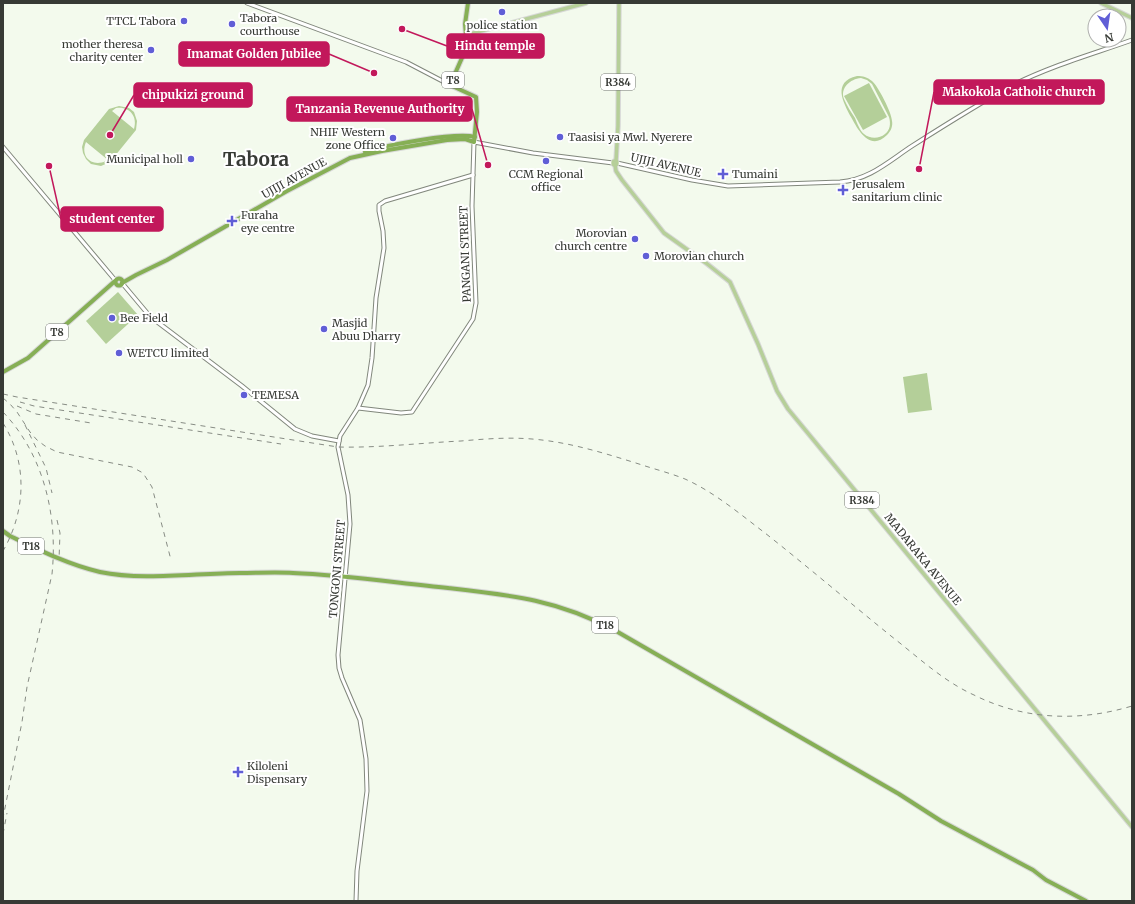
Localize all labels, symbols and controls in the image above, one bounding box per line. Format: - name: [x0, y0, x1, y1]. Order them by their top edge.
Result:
- marker: police station: [497, 7, 507, 17]
- north arrow: [1087, 8, 1127, 48]
- place label: Tabora courthouse: [240, 11, 300, 38]
- place label: TTCL Tabora: [106, 14, 176, 28]
- marker: TTCL Tabora: [179, 16, 189, 26]
- place label: police station: [466, 18, 538, 32]
- marker: Tabora courthouse: [227, 19, 237, 29]
- text: N: [1103, 30, 1115, 46]
- callout: Hindu temple: [447, 34, 544, 58]
- place label: mother theresa charity center: [62, 37, 143, 64]
- text: Hindu temple: [455, 38, 536, 53]
- callout: Imamat Golden Jubilee: [179, 42, 329, 66]
- marker: mother theresa charity center: [146, 45, 156, 55]
- text: Imamat Golden Jubilee: [187, 46, 322, 61]
- road number: T8: [442, 72, 464, 88]
- road number: R384: [601, 74, 635, 90]
- callout: Makokola Catholic church: [934, 80, 1104, 104]
- callout: chipukizi ground: [134, 83, 252, 107]
- text: Makokola Catholic church: [942, 84, 1096, 99]
- text: chipukizi ground: [142, 87, 245, 102]
- callout: Tanzania Revenue Authority: [287, 97, 472, 121]
- text: Tanzania Revenue Authority: [295, 101, 465, 116]
- place label: NHIF Western zone Office: [310, 125, 386, 152]
- place label: Taasisi ya Mwl. Nyerere: [568, 130, 692, 144]
- marker: Taasisi ya Mwl. Nyerere: [555, 132, 565, 142]
- marker: NHIF Western zone Office: [388, 133, 398, 143]
- district label: Tabora: [223, 147, 290, 171]
- street label: UJIJI AVENUE: [629, 150, 703, 180]
- place label: Municipal holl: [106, 152, 184, 166]
- marker: Municipal holl: [186, 154, 196, 164]
- street label: UJIJI AVENUE: [259, 154, 329, 202]
- marker: CCM Regional office: [541, 156, 551, 166]
- place label: CCM Regional office: [509, 167, 584, 194]
- place label: Tumaini: [732, 167, 778, 181]
- marker: Tumaini: [717, 168, 729, 180]
- place label: Jerusalem sanitarium clinic: [851, 177, 942, 204]
- marker: Jerusalem sanitarium clinic: [837, 184, 849, 196]
- street label: PANGANI STREET: [456, 205, 474, 303]
- callout: student center: [61, 207, 163, 231]
- place label: Furaha eye centre: [241, 208, 295, 235]
- text: student center: [69, 211, 155, 226]
- marker: Furaha eye centre: [226, 215, 238, 227]
- place label: Morovian church centre: [555, 226, 628, 253]
- marker: Morovian church centre: [630, 234, 640, 244]
- place label: Morovian church: [654, 249, 745, 263]
- marker: Morovian church: [641, 251, 651, 261]
- place label: Bee Field: [120, 311, 168, 325]
- marker: Bee Field: [107, 313, 117, 323]
- place label: Masjid Abuu Dharry: [331, 316, 401, 343]
- road number: T8: [46, 324, 68, 340]
- marker: Masjid Abuu Dharry: [319, 324, 329, 334]
- place label: WETCU limited: [126, 346, 209, 360]
- marker: WETCU limited: [114, 348, 124, 358]
- place label: TEMESA: [252, 388, 299, 402]
- marker: TEMESA: [239, 390, 249, 400]
- road number: R384: [845, 492, 879, 508]
- street label: MADARAKA AVENUE: [882, 510, 964, 608]
- street label: TONGONI STREET: [326, 519, 348, 619]
- road number: T18: [18, 538, 44, 554]
- road number: T18: [592, 617, 618, 633]
- place label: Kiloleni Dispensary: [247, 759, 308, 786]
- marker: Kiloleni Dispensary: [232, 766, 244, 778]

